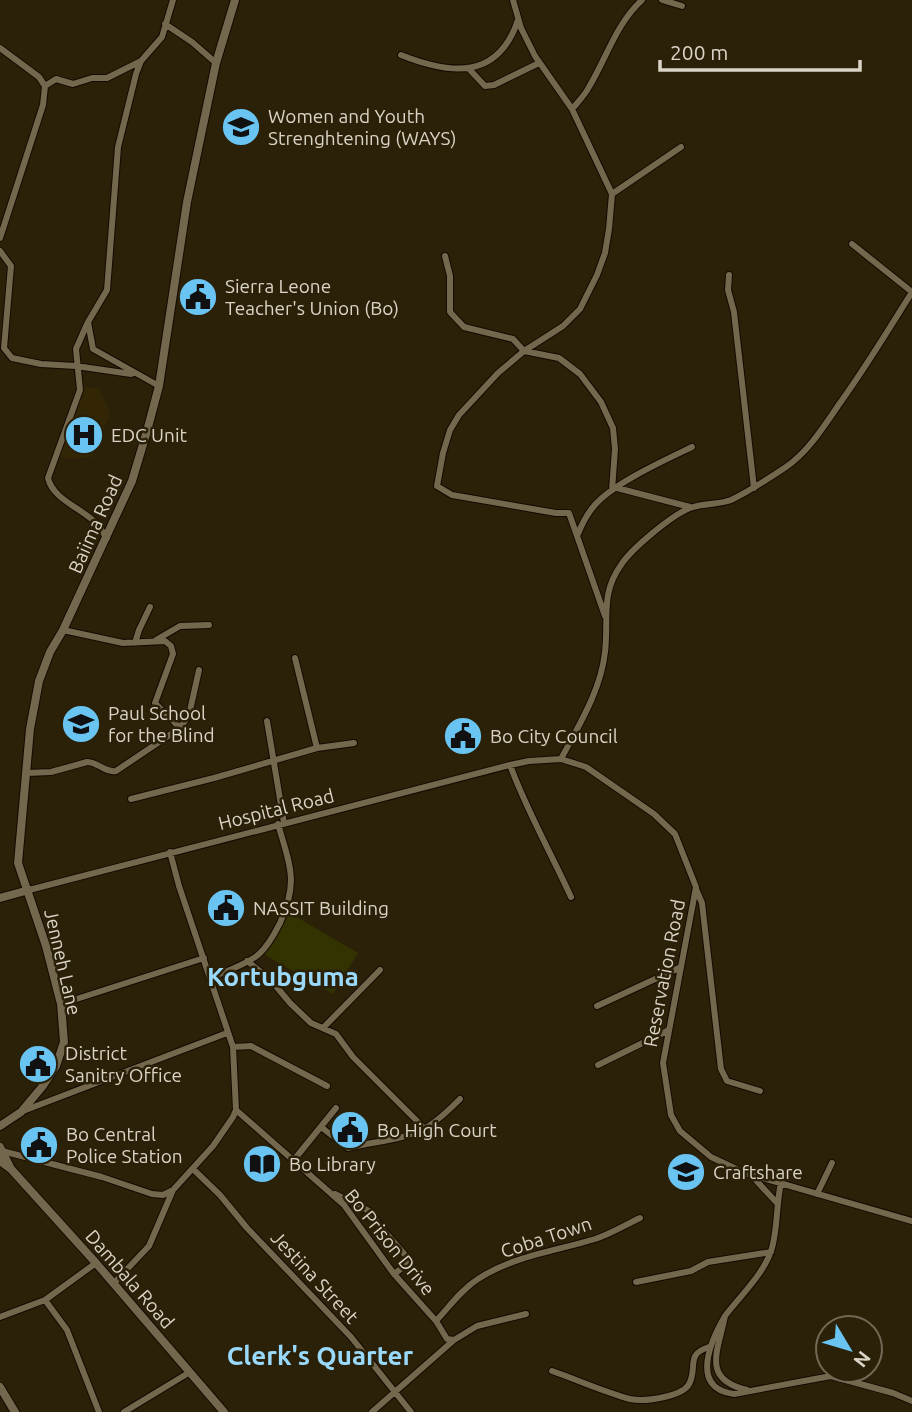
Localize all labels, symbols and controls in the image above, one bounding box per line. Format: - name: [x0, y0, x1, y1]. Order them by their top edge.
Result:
- scale bar: [660, 28, 860, 72]
- text: 200 m: [670, 40, 728, 64]
- place label: Women and Youth Strenghtening (WAYS): [268, 105, 457, 149]
- school or university icon: Women and Youth Strenghtening (WAYS): [220, 106, 262, 148]
- place label: Sierra Leone Teacher's Union (Bo): [225, 275, 399, 319]
- public building icon: Sierra Leone Teacher's Union (Bo): [177, 276, 219, 318]
- hospital icon: EDC Unit: [63, 414, 105, 456]
- place label: EDC Unit: [111, 424, 188, 446]
- street label: Baiima Road: [64, 471, 126, 577]
- place label: Paul School for the Blind: [108, 702, 215, 746]
- school or university icon: Paul School for the Blind: [60, 703, 102, 745]
- public building icon: Bo City Council: [442, 715, 484, 757]
- place label: Bo City Council: [490, 725, 618, 747]
- street label: Hospital Road: [216, 784, 336, 834]
- public building icon: NASSIT Building: [205, 887, 247, 929]
- place label: NASSIT Building: [253, 897, 389, 919]
- street label: Reservation Road: [639, 897, 689, 1049]
- street label: Jenneh Lane: [40, 907, 86, 1017]
- district label: Kortubguma: [207, 962, 359, 991]
- place label: District Sanitry Office: [65, 1042, 182, 1086]
- public building icon: District Sanitry Office: [17, 1043, 59, 1085]
- public building icon: Bo High Court: [329, 1109, 371, 1151]
- place label: Bo High Court: [377, 1119, 497, 1141]
- place label: Bo Central Police Station: [66, 1123, 183, 1167]
- public building icon: Bo Central Police Station: [18, 1124, 60, 1166]
- library icon: Bo Library: [241, 1143, 283, 1185]
- school or university icon: Craftshare: [665, 1151, 707, 1193]
- place label: Bo Library: [289, 1153, 376, 1175]
- place label: Craftshare: [713, 1161, 803, 1183]
- street label: Bo Prison Drive: [340, 1184, 440, 1300]
- street label: Coba Town: [498, 1212, 594, 1262]
- street label: Dambala Road: [81, 1225, 179, 1333]
- street label: Jestina Street: [267, 1226, 364, 1328]
- north arrow: [814, 1314, 884, 1384]
- district label: Clerk's Quarter: [227, 1341, 414, 1370]
- text: N: [849, 1347, 875, 1372]

